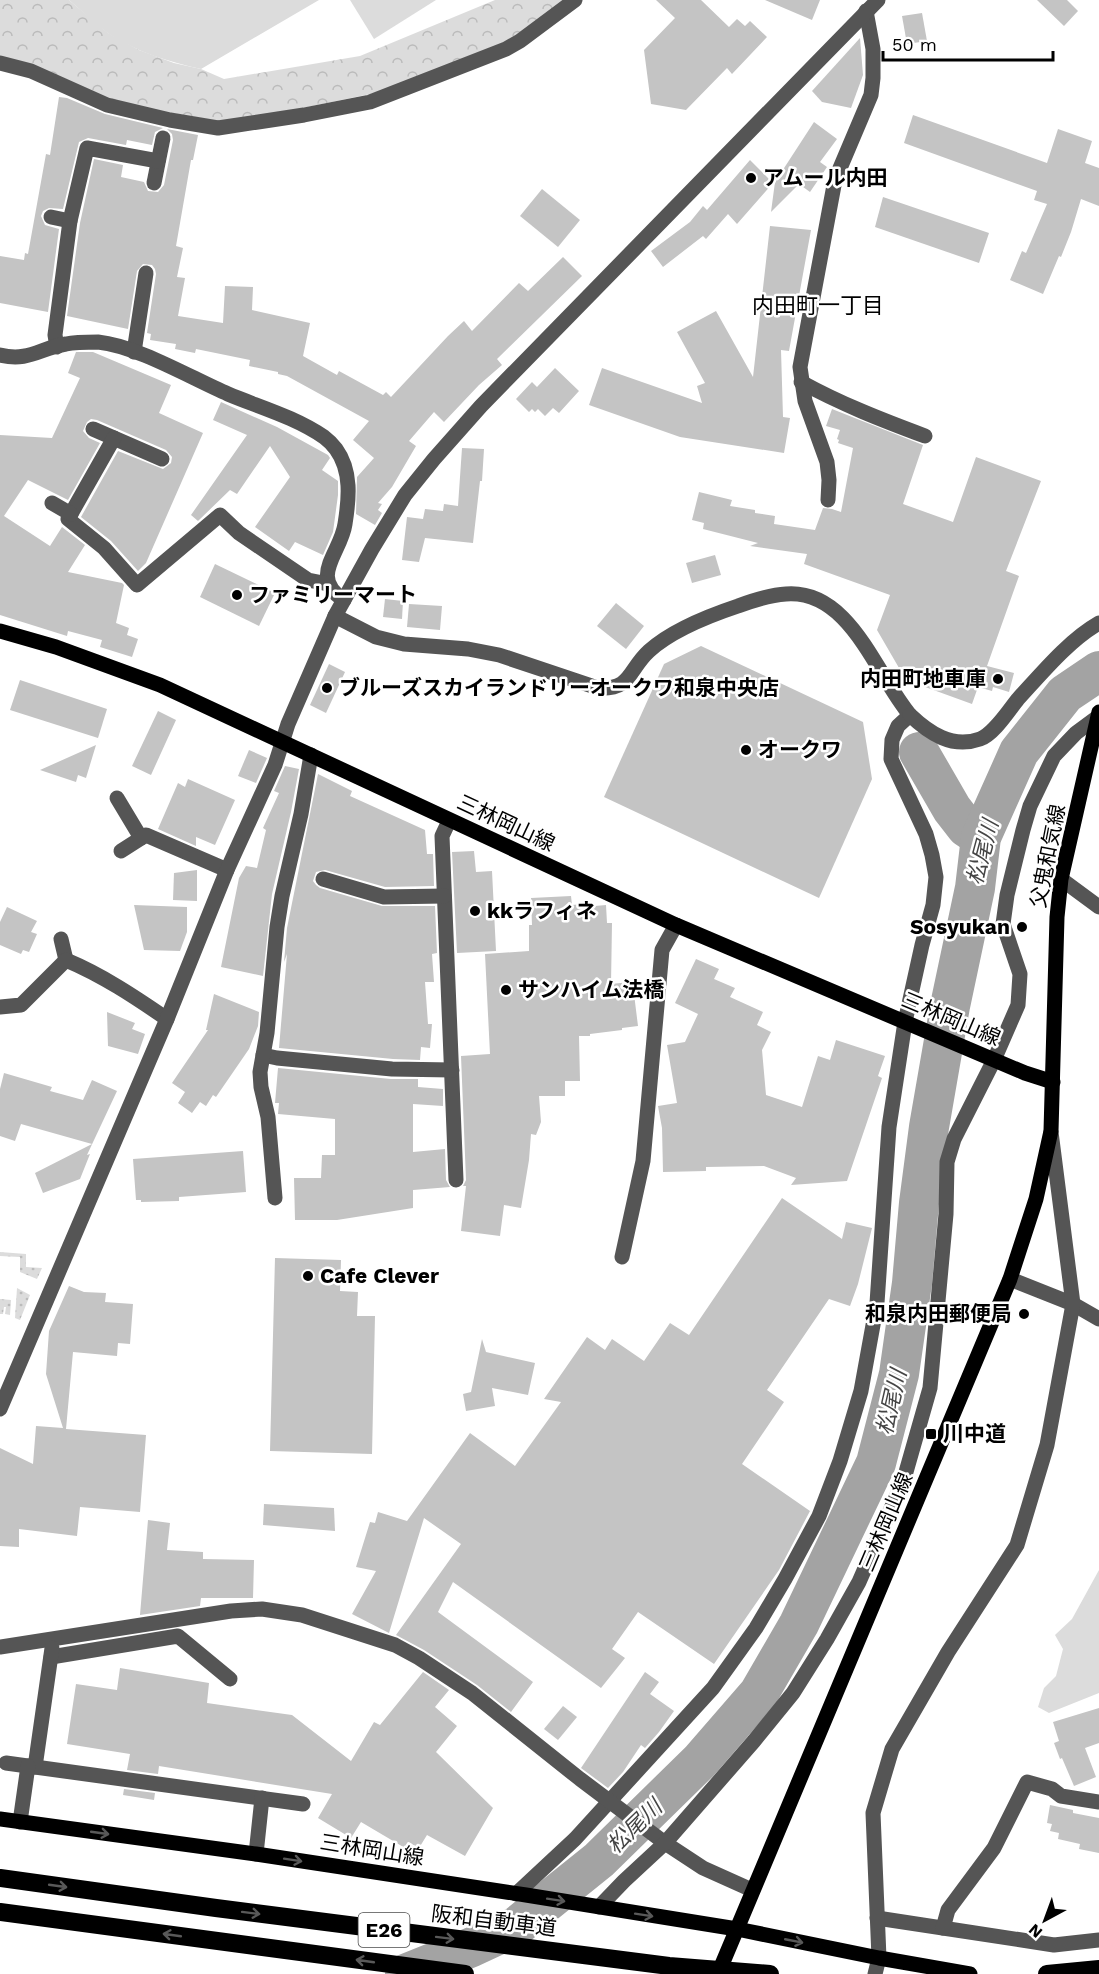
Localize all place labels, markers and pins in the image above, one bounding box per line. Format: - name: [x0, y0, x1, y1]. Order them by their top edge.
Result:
- place label: アムール内田: [763, 165, 888, 190]
- marker: アムール内田: [744, 171, 758, 185]
- place label: ファミリーマート: [249, 582, 417, 607]
- marker: ファミリーマート: [230, 588, 244, 602]
- place label: 内田町地車庫: [860, 666, 986, 691]
- marker: 内田町地車庫: [991, 672, 1005, 686]
- place label: ブルーズスカイランドリーオークワ和泉中央店: [339, 675, 779, 700]
- marker: ブルーズスカイランドリーオークワ和泉中央店: [320, 681, 334, 695]
- place label: オークワ: [758, 737, 842, 762]
- marker: オークワ: [739, 743, 753, 757]
- place label: kkラフィネ: [487, 898, 597, 923]
- marker: kkラフィネ: [468, 904, 482, 918]
- place label: Sosyukan: [910, 914, 1010, 939]
- marker: Sosyukan: [1015, 920, 1029, 934]
- place label: サンハイム法橋: [518, 977, 664, 1002]
- marker: サンハイム法橋: [499, 983, 513, 997]
- place label: Cafe Clever: [320, 1263, 439, 1288]
- marker: Cafe Clever: [301, 1269, 315, 1283]
- place label: 和泉内田郵便局: [865, 1301, 1012, 1326]
- marker: 和泉内田郵便局: [1017, 1307, 1031, 1321]
- place label: 川中道: [943, 1421, 1006, 1446]
- marker: 川中道: [924, 1427, 938, 1441]

